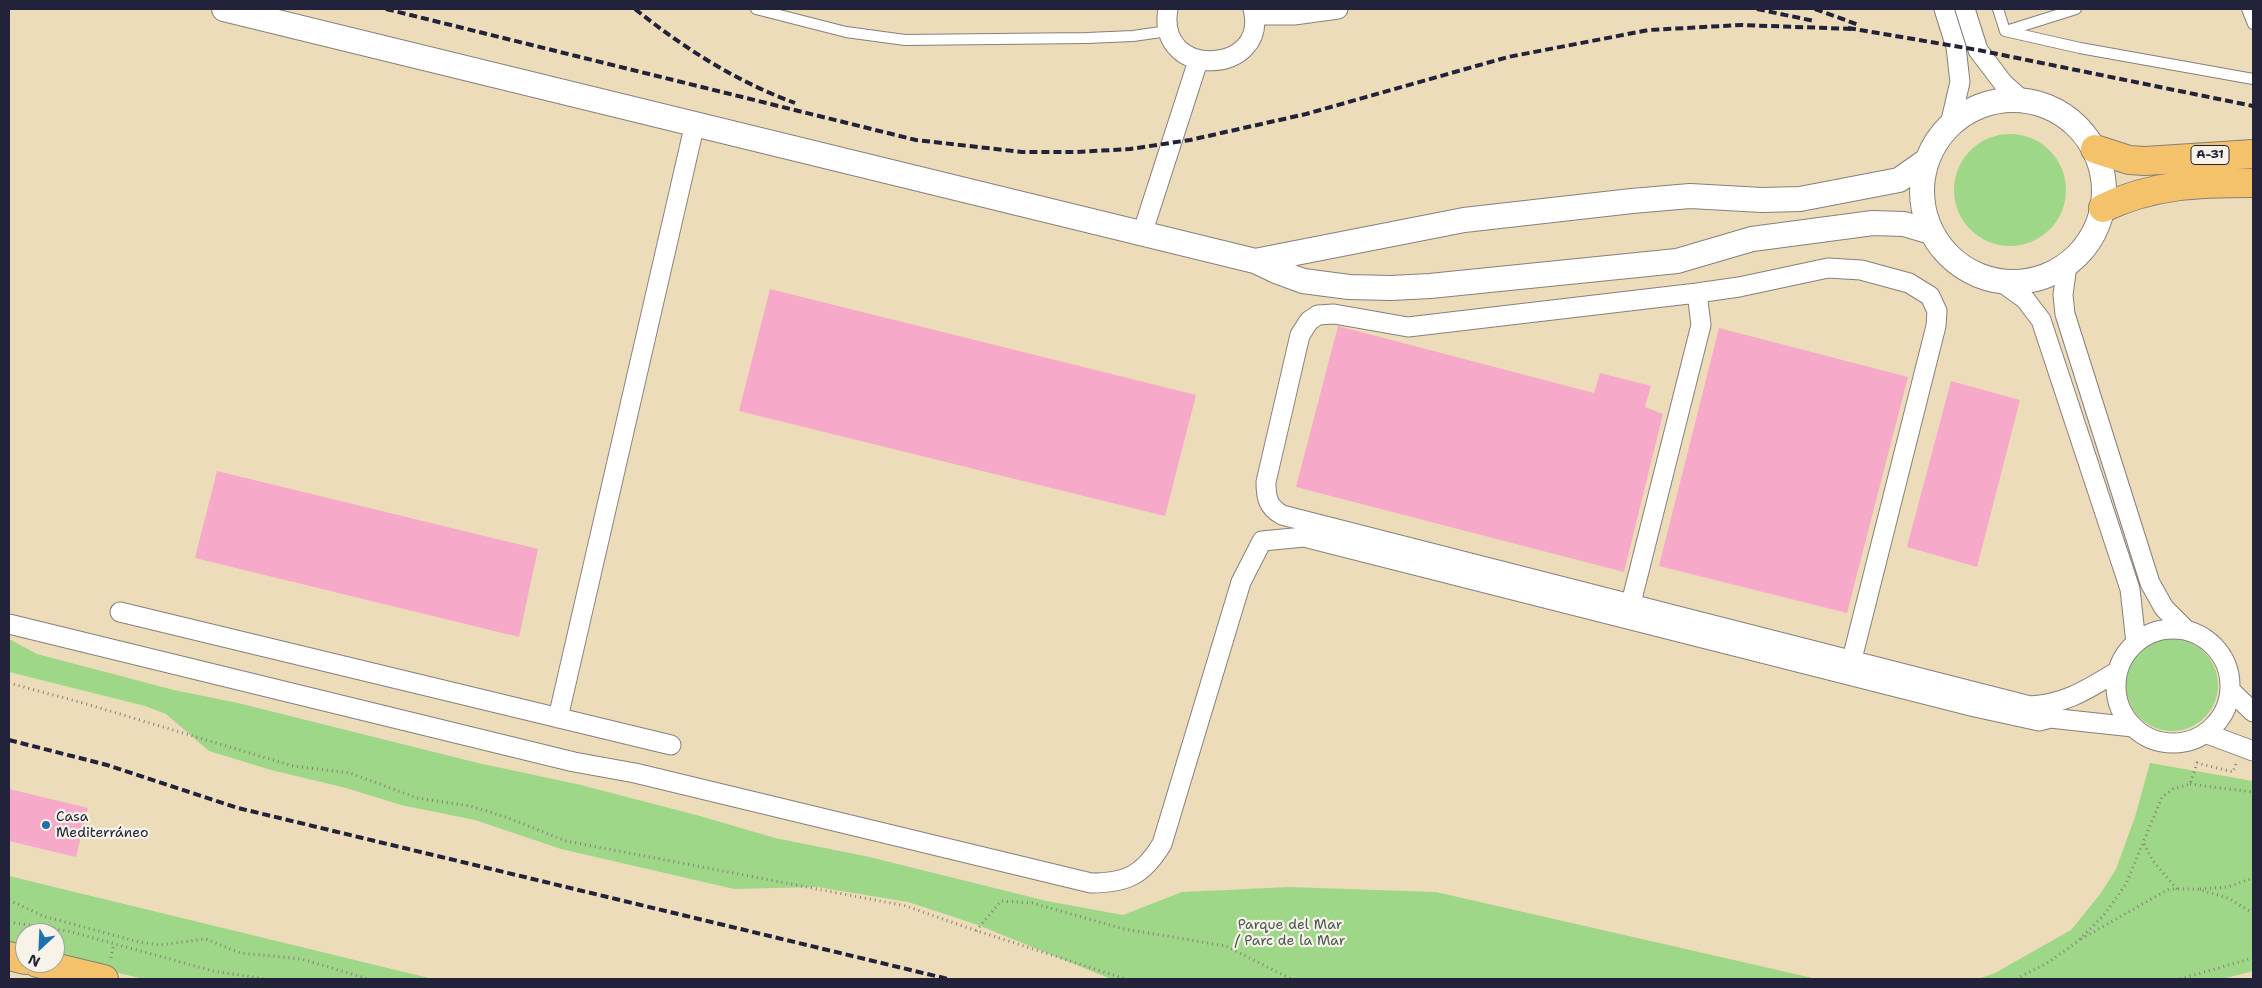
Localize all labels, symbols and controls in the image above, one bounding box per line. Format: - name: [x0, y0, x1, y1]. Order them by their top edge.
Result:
- road number: A-31: [2191, 146, 2229, 164]
- place label: Casa Mediterráneo: [56, 809, 148, 842]
- marker: Casa Mediterráneo: [40, 819, 52, 831]
- park label: Parque del Mar / Parc de la Mar: [1235, 917, 1345, 950]
- north arrow: [15, 923, 65, 973]
- text: N: [25, 950, 43, 971]

